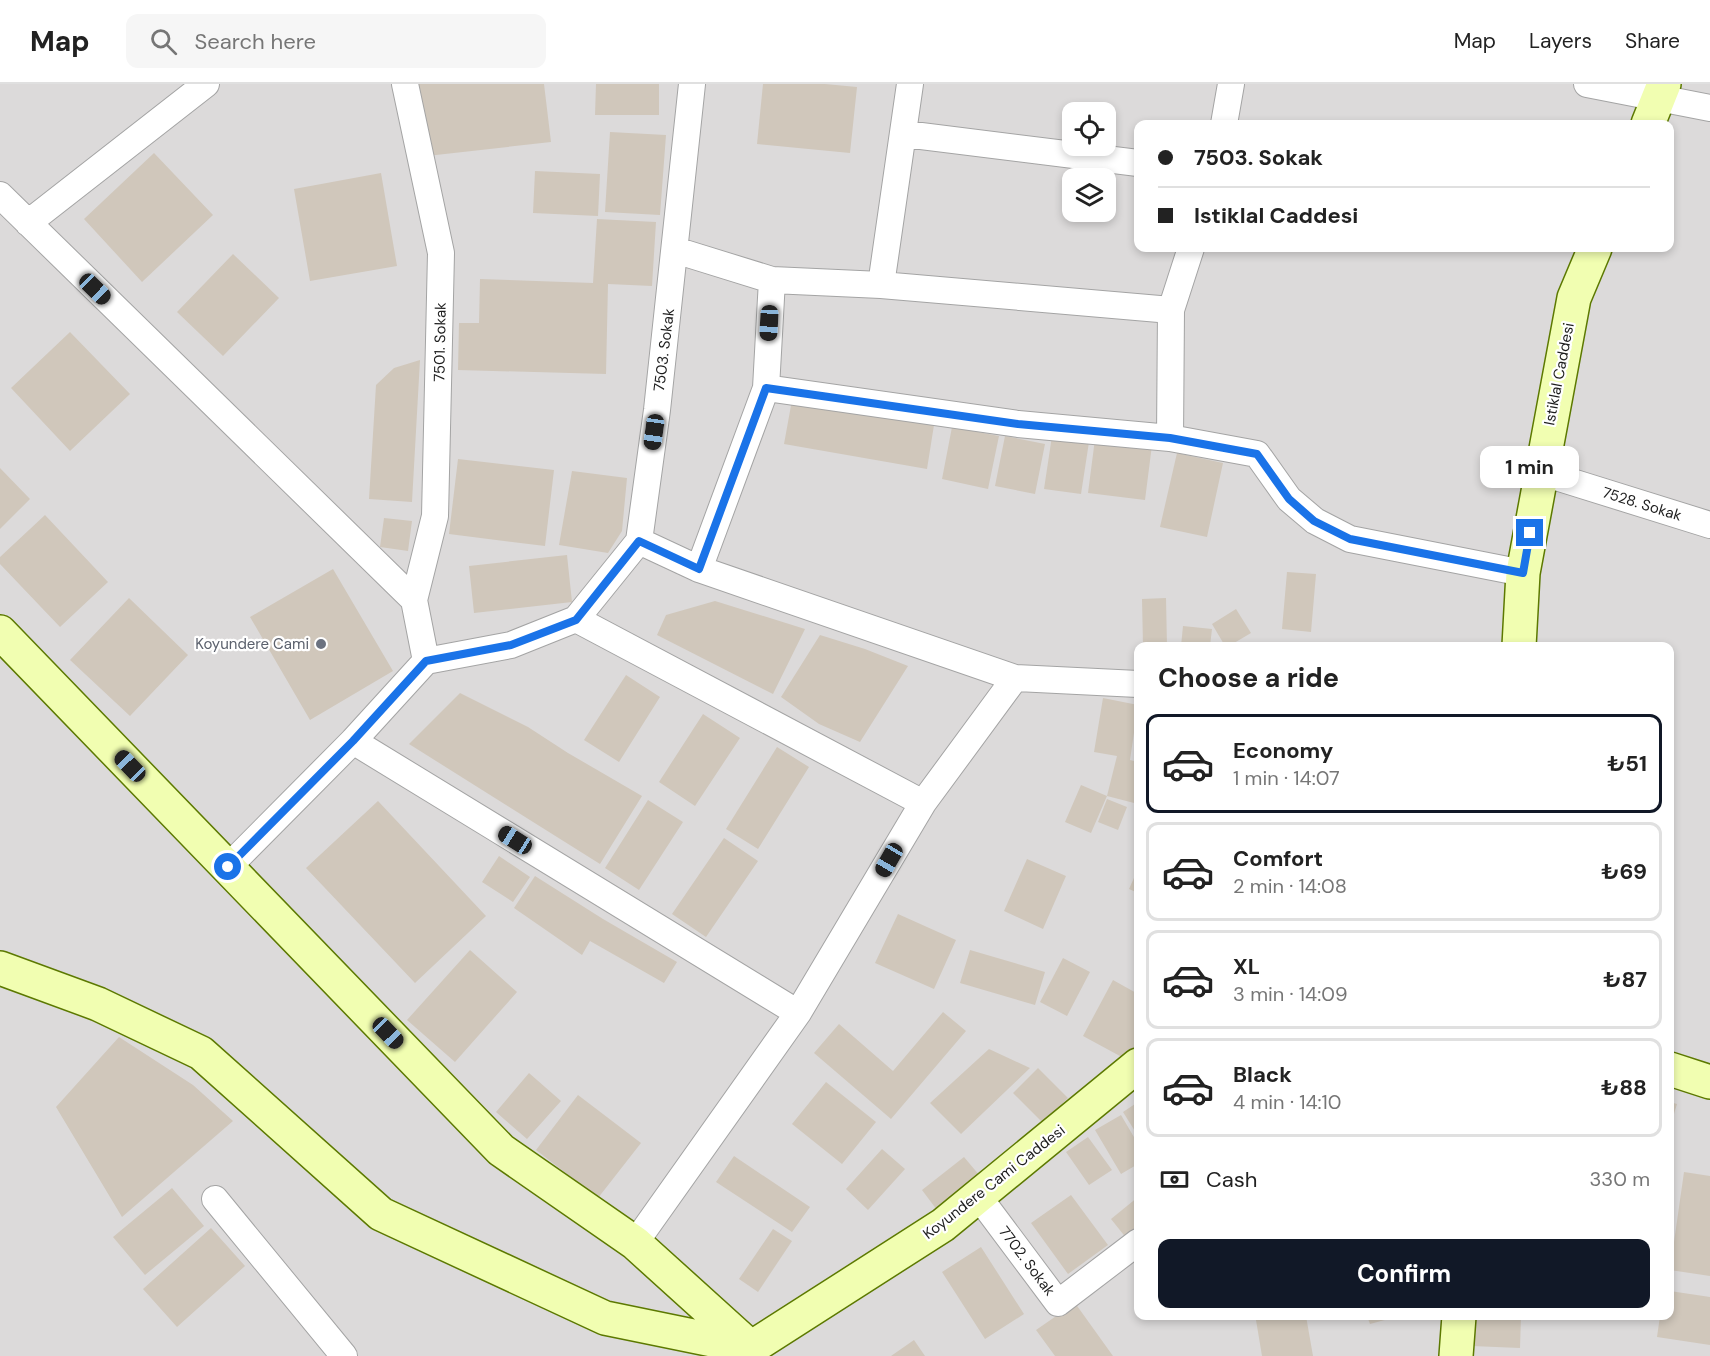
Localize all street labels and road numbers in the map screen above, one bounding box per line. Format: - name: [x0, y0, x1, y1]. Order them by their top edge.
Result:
- street label: 7501. Sokak: [429, 302, 451, 382]
- street label: 7503. Sokak: [649, 307, 679, 393]
- street label: Istiklal Caddesi: [1539, 321, 1579, 427]
- street label: 7528. Sokak: [1600, 482, 1684, 526]
- street label: Koyundere Cami Caddesi: [919, 1120, 1069, 1244]
- street label: 7702. Sokak: [994, 1222, 1060, 1300]

